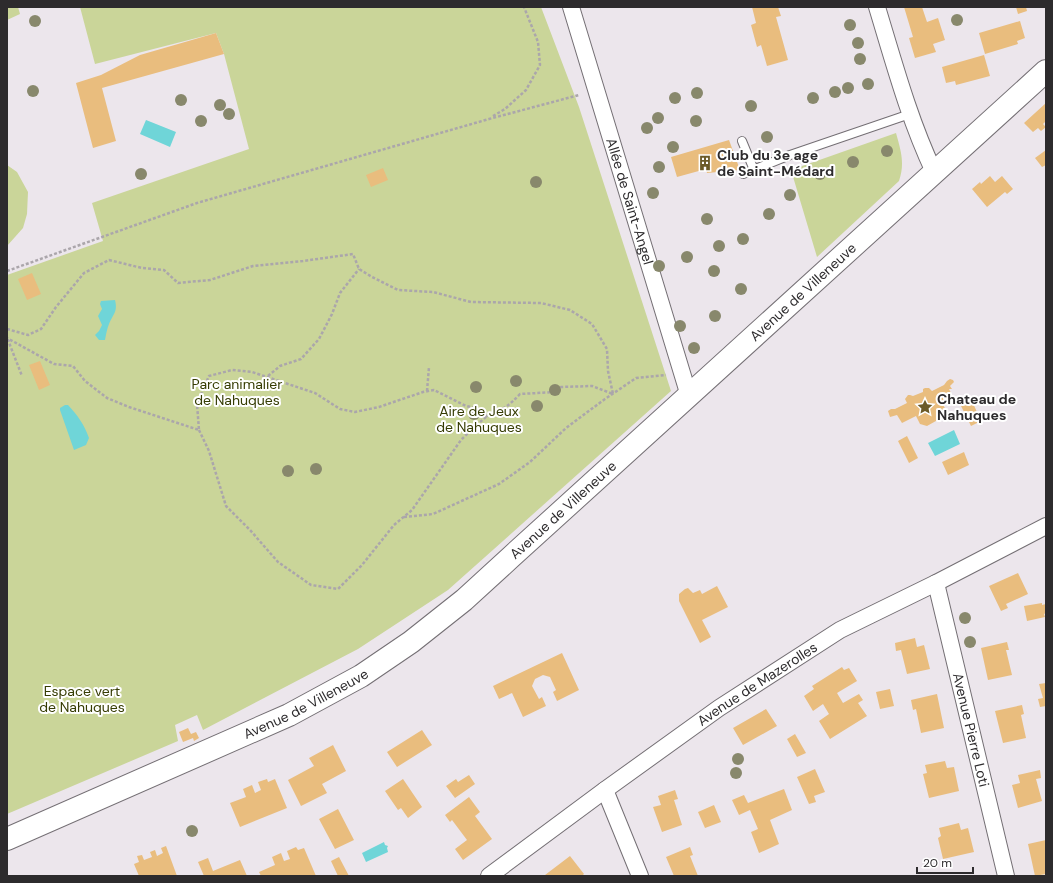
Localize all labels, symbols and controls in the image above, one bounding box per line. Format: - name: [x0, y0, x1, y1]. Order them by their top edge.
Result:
- street label: Allée de Saint-Angel: [602, 136, 658, 267]
- place label: Club du 3e age de Saint-Médard: [717, 146, 834, 180]
- building icon: Club du 3e age de Saint-Médard: [696, 154, 714, 172]
- street label: Avenue de Villeneuve: [746, 239, 860, 345]
- park label: Parc animalier de Nahuques: [192, 375, 282, 409]
- place label: Chateau de Nahuques: [937, 390, 1016, 424]
- place icon: Chateau de Nahuques: [916, 398, 934, 416]
- park label: Aire de Jeux de Nahuques: [436, 402, 522, 436]
- street label: Avenue de Villeneuve: [506, 457, 620, 563]
- street label: Avenue de Mazerolles: [694, 638, 821, 730]
- street label: Avenue de Villeneuve: [241, 665, 372, 743]
- street label: Avenue Pierre Loti: [949, 671, 993, 789]
- park label: Espace vert de Nahuques: [39, 682, 125, 716]
- scale bar: [917, 849, 973, 875]
- text: 20 m: [923, 855, 952, 871]

